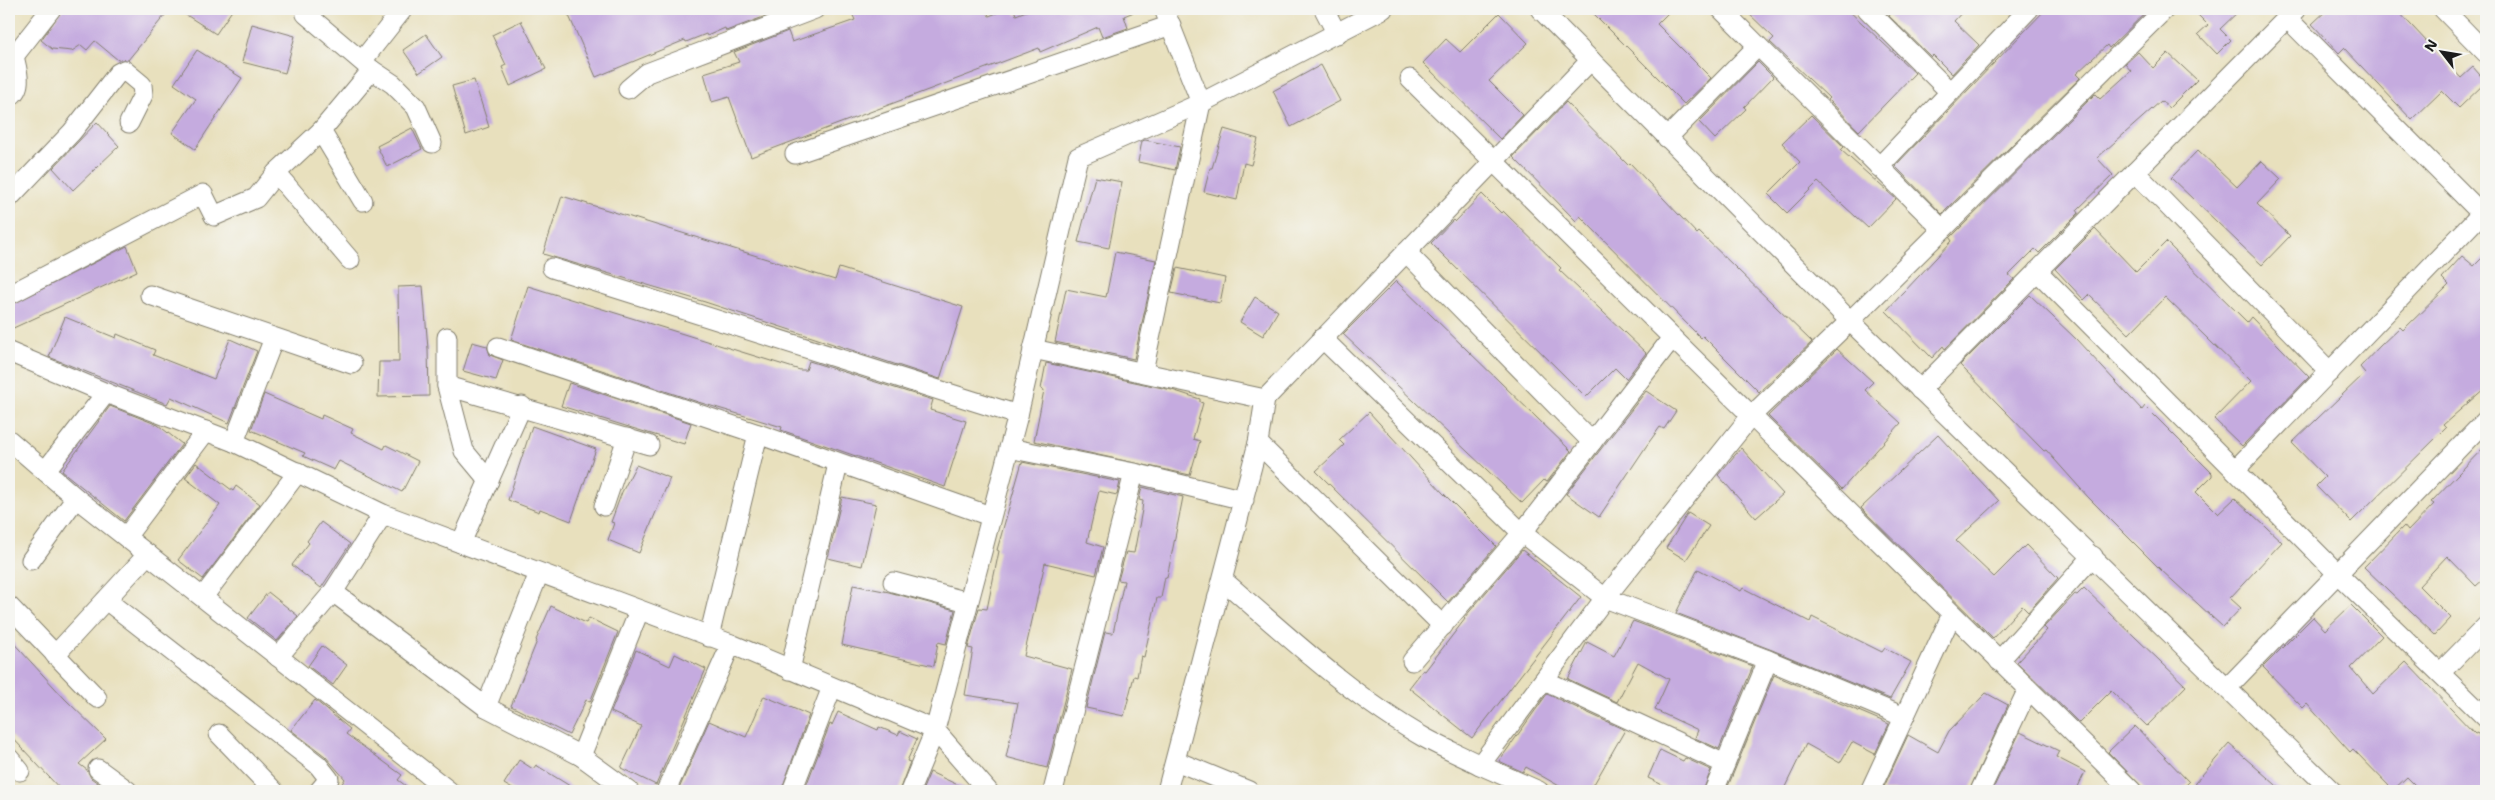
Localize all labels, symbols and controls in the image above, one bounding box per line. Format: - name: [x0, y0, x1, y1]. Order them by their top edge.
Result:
- north arrow: [2418, 28, 2468, 78]
- text: N: [2420, 36, 2441, 55]

